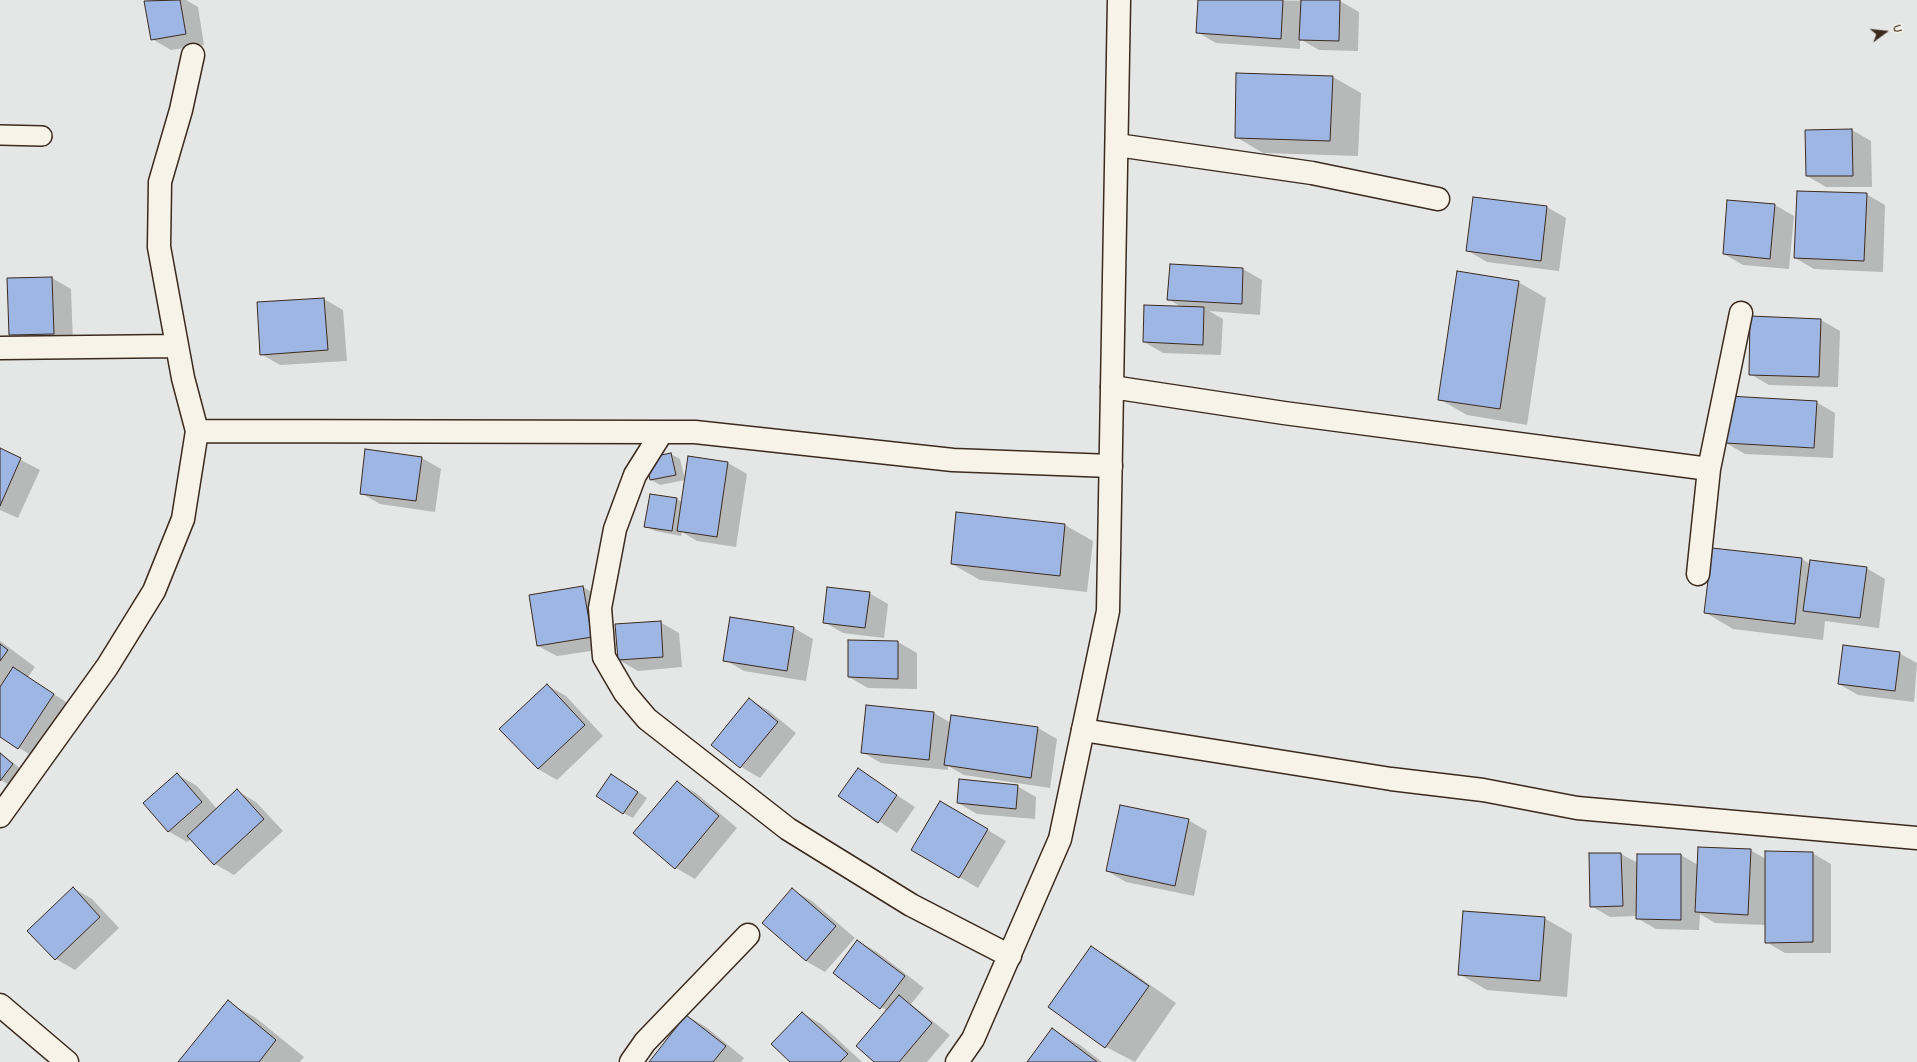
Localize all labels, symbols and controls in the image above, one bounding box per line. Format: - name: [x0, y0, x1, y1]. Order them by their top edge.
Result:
- north arrow: [1865, 12, 1905, 52]
- text: U: [1890, 24, 1904, 34]

